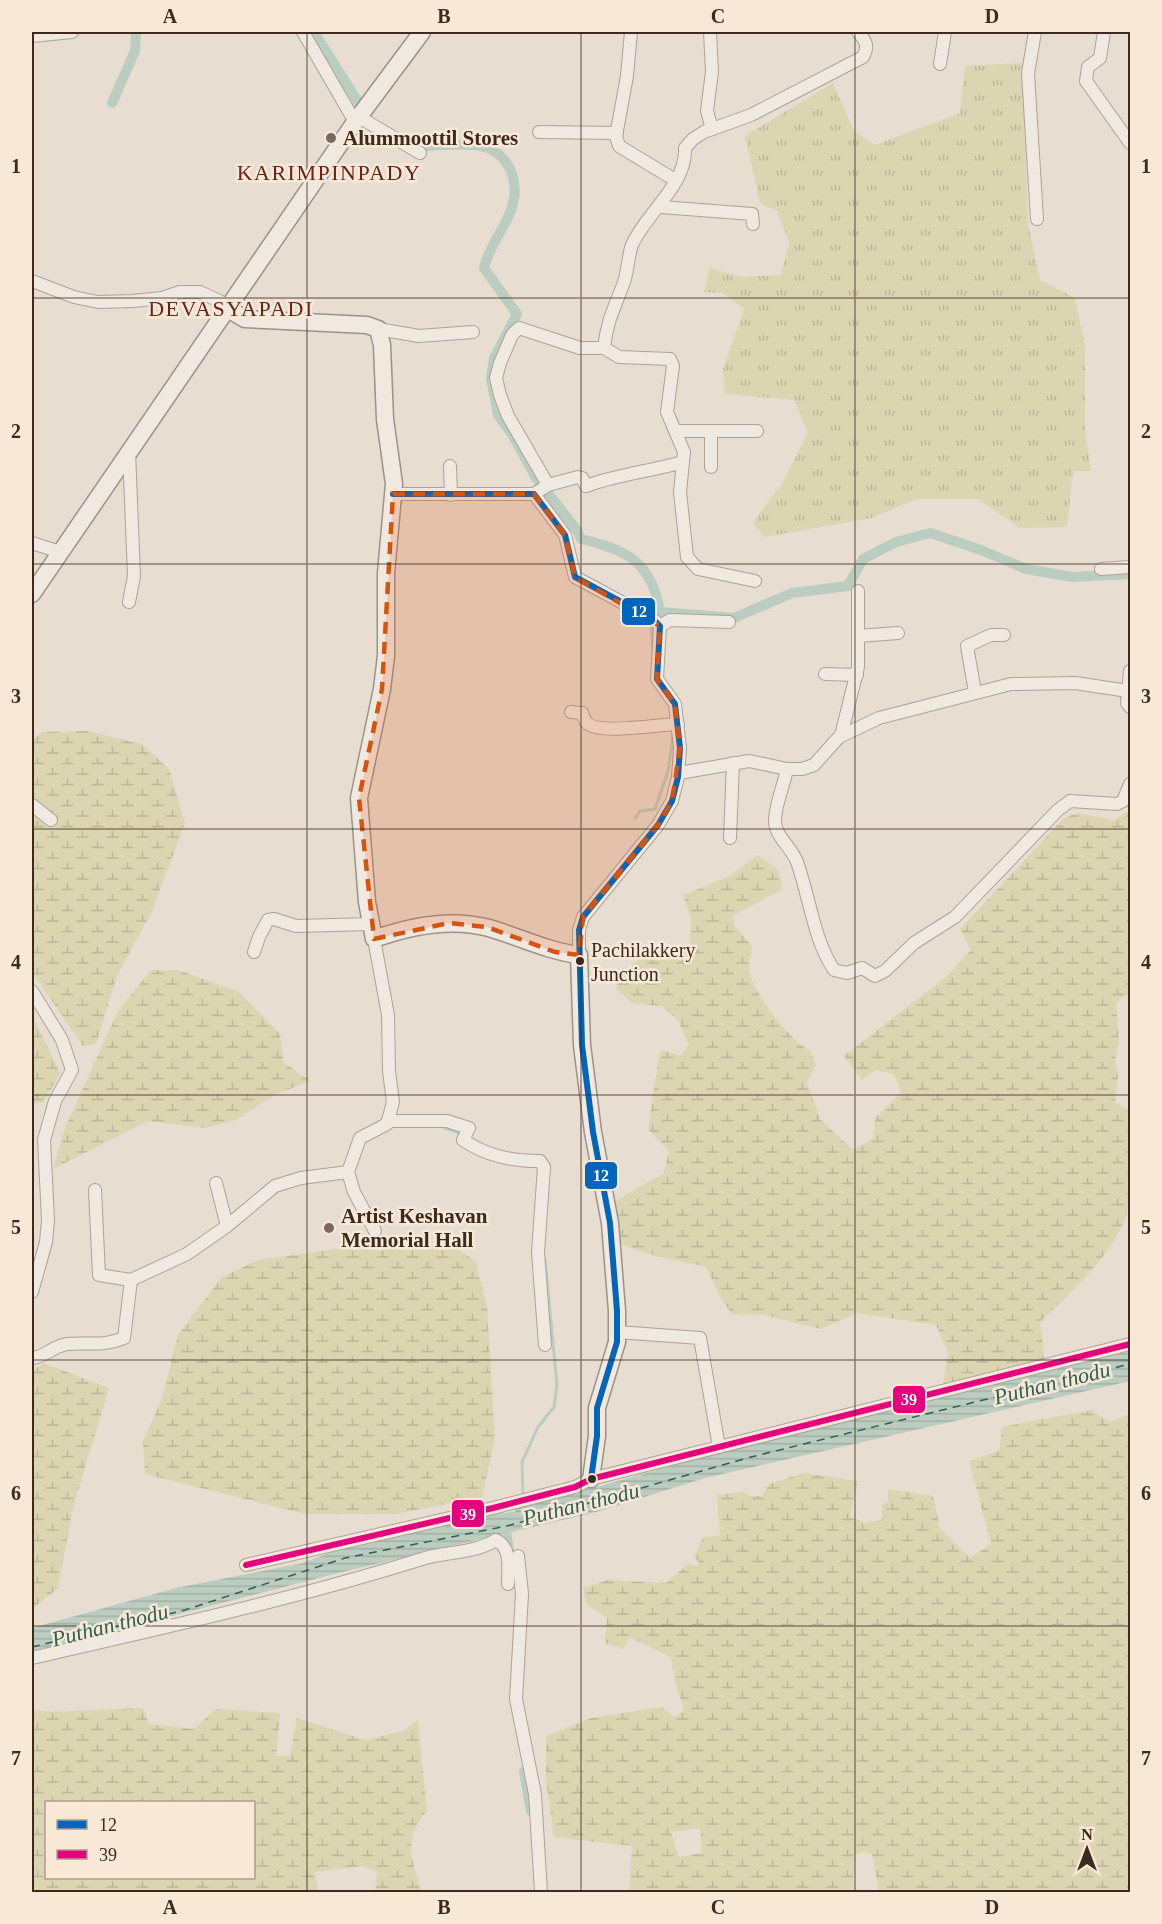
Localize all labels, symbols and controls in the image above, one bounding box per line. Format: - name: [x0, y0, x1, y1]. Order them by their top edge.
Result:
- text: A: [163, 5, 178, 27]
- text: B: [437, 5, 451, 27]
- text: C: [711, 5, 725, 27]
- text: D: [985, 5, 999, 27]
- place label: Alummoottil Stores: [343, 126, 518, 150]
- marker: Alummoottil Stores: [324, 131, 338, 145]
- text: 1: [11, 155, 21, 177]
- text: 1: [1141, 155, 1151, 177]
- district label: KARIMPINPADY: [237, 160, 421, 185]
- district label: DEVASYAPADI: [148, 296, 314, 321]
- text: 2: [11, 420, 21, 442]
- text: 2: [1141, 420, 1151, 442]
- line badge: 12: [621, 597, 656, 626]
- text: 12: [631, 603, 647, 620]
- text: 3: [11, 685, 21, 707]
- text: 3: [1141, 685, 1151, 707]
- place label: Pachilakkery Junction: [591, 939, 695, 985]
- text: 4: [11, 951, 21, 973]
- text: 4: [1141, 951, 1151, 973]
- marker: Pachilakkery Junction: [574, 955, 586, 967]
- line badge: 12: [584, 1161, 618, 1190]
- text: 12: [593, 1167, 609, 1184]
- place label: Artist Keshavan Memorial Hall: [341, 1204, 488, 1252]
- text: 5: [11, 1216, 21, 1238]
- text: 5: [1141, 1216, 1151, 1238]
- marker: Artist Keshavan Memorial Hall: [322, 1221, 336, 1235]
- water label: Puthan thodu: [990, 1356, 1113, 1410]
- line badge: 39: [892, 1385, 926, 1414]
- text: 39: [901, 1391, 917, 1408]
- unlabelled marker: [586, 1473, 598, 1485]
- water label: Puthan thodu: [519, 1477, 642, 1531]
- text: 6: [11, 1482, 21, 1504]
- text: 6: [1141, 1482, 1151, 1504]
- line badge: 39: [451, 1499, 485, 1528]
- text: 39: [460, 1506, 476, 1523]
- water label: Puthan thodu: [48, 1598, 171, 1652]
- text: 7: [11, 1747, 21, 1769]
- text: 7: [1141, 1747, 1151, 1769]
- legend: [45, 1801, 255, 1879]
- text: 12: [99, 1815, 117, 1835]
- north arrow: [1057, 1819, 1117, 1879]
- text: N: [1081, 1826, 1093, 1843]
- text: 39: [99, 1845, 117, 1865]
- text: A: [163, 1896, 178, 1918]
- text: B: [437, 1896, 451, 1918]
- text: C: [711, 1896, 725, 1918]
- text: D: [985, 1896, 999, 1918]

